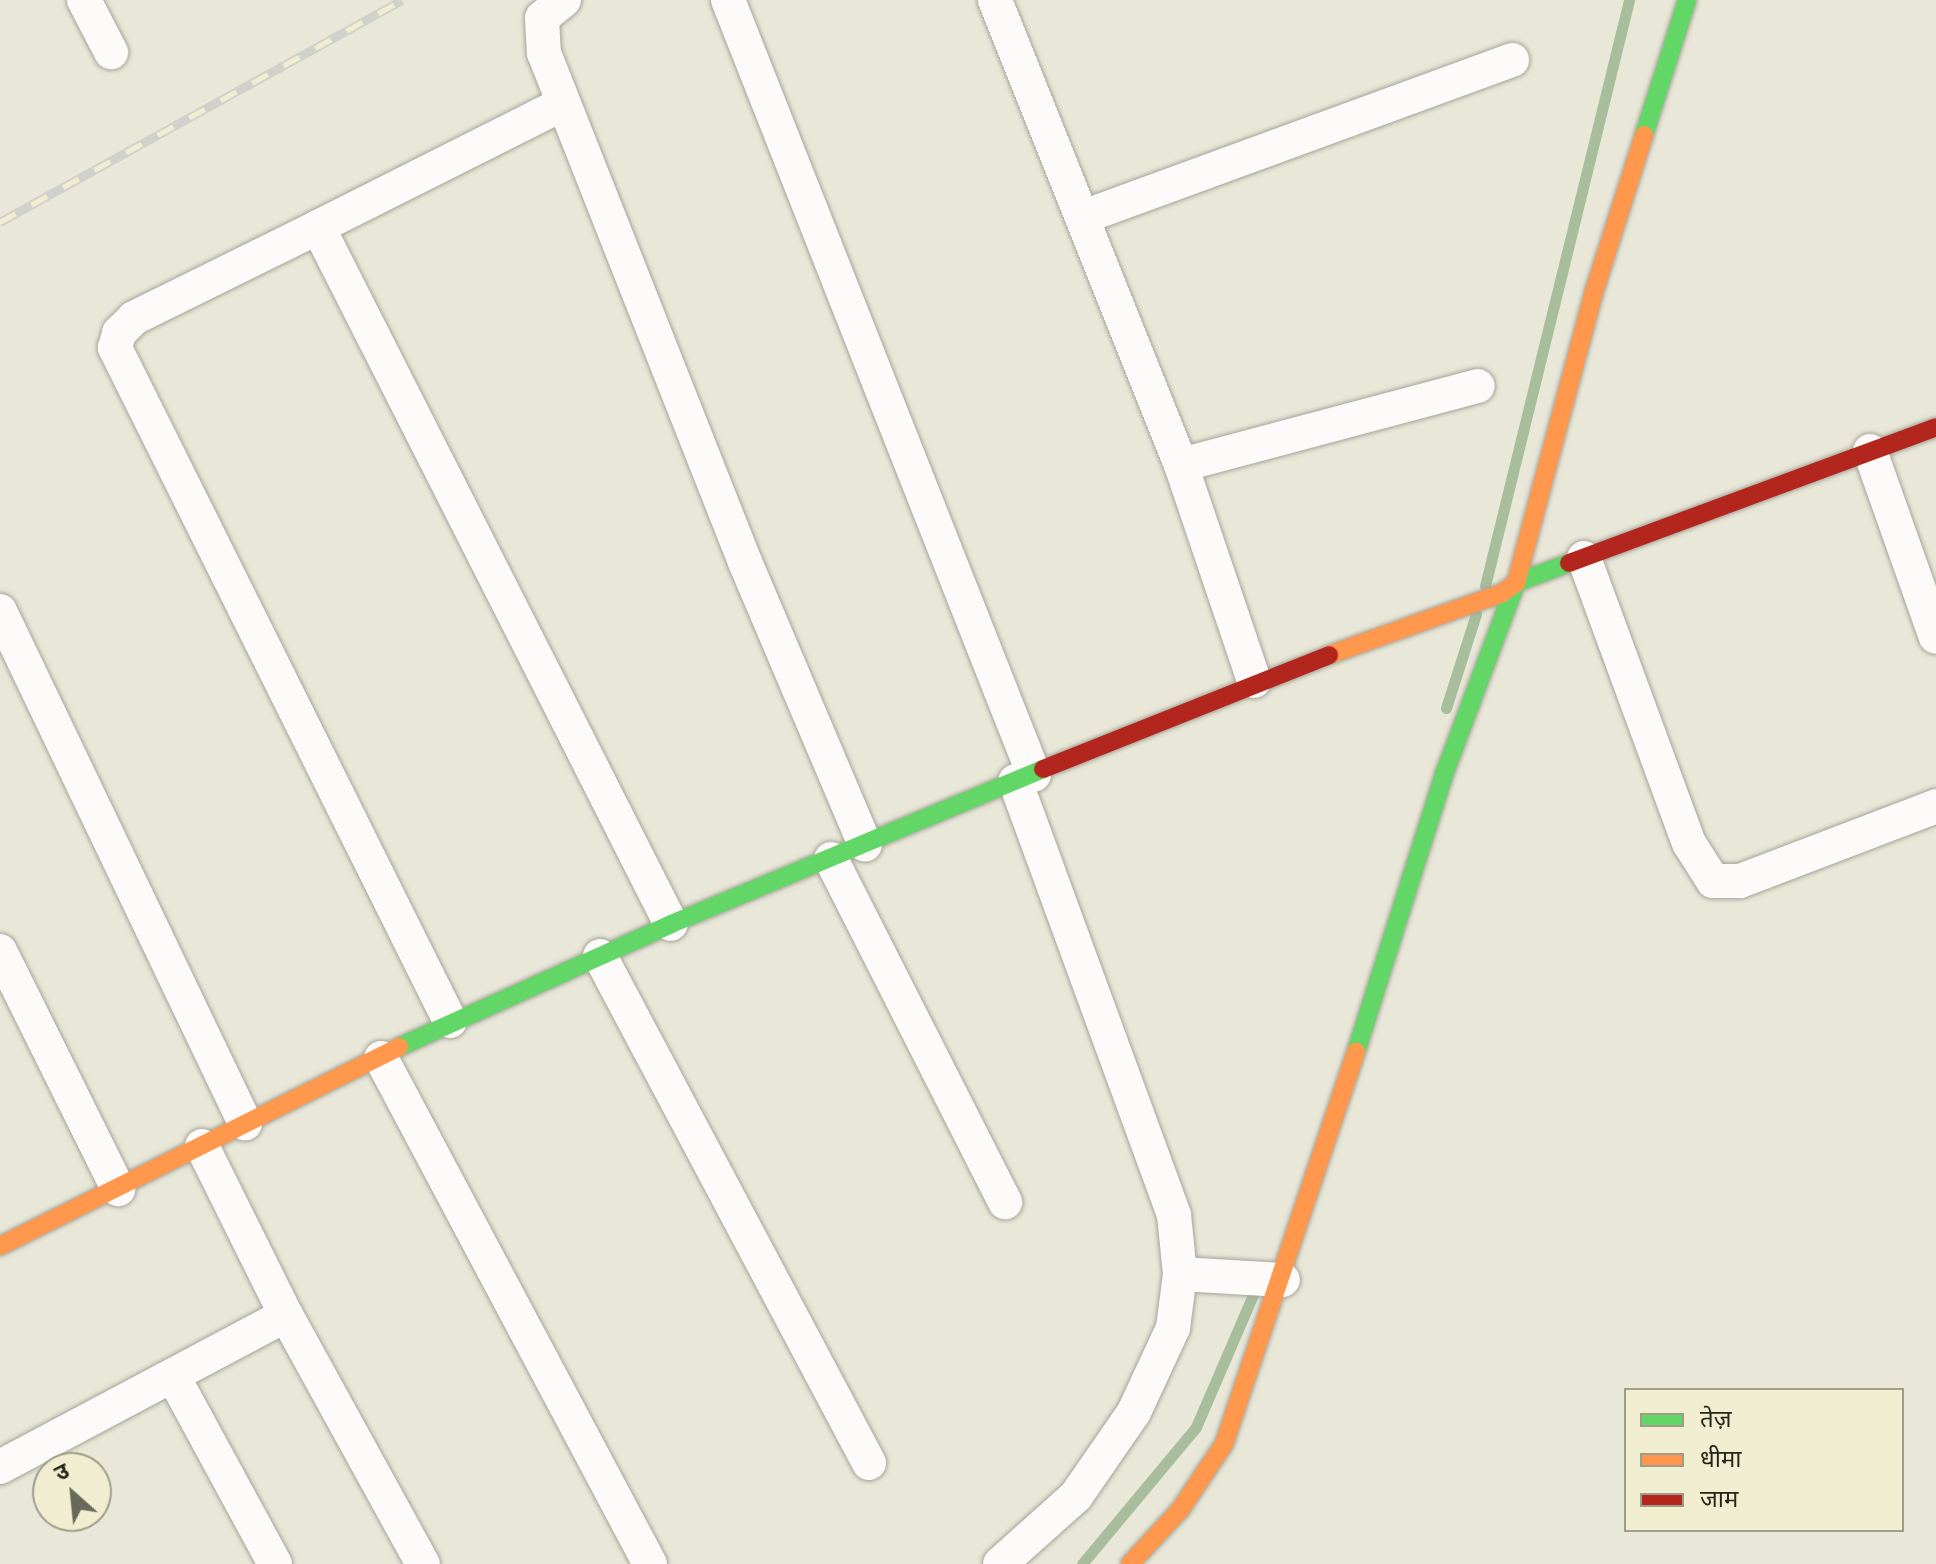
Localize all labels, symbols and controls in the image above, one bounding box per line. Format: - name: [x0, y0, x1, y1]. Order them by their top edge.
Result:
- legend: [1624, 1388, 1904, 1532]
- text: तेज़: [1700, 1403, 1732, 1435]
- text: धीमा: [1700, 1443, 1742, 1475]
- north arrow: [32, 1452, 112, 1532]
- text: उ: [49, 1456, 75, 1489]
- text: जाम: [1700, 1483, 1738, 1515]

